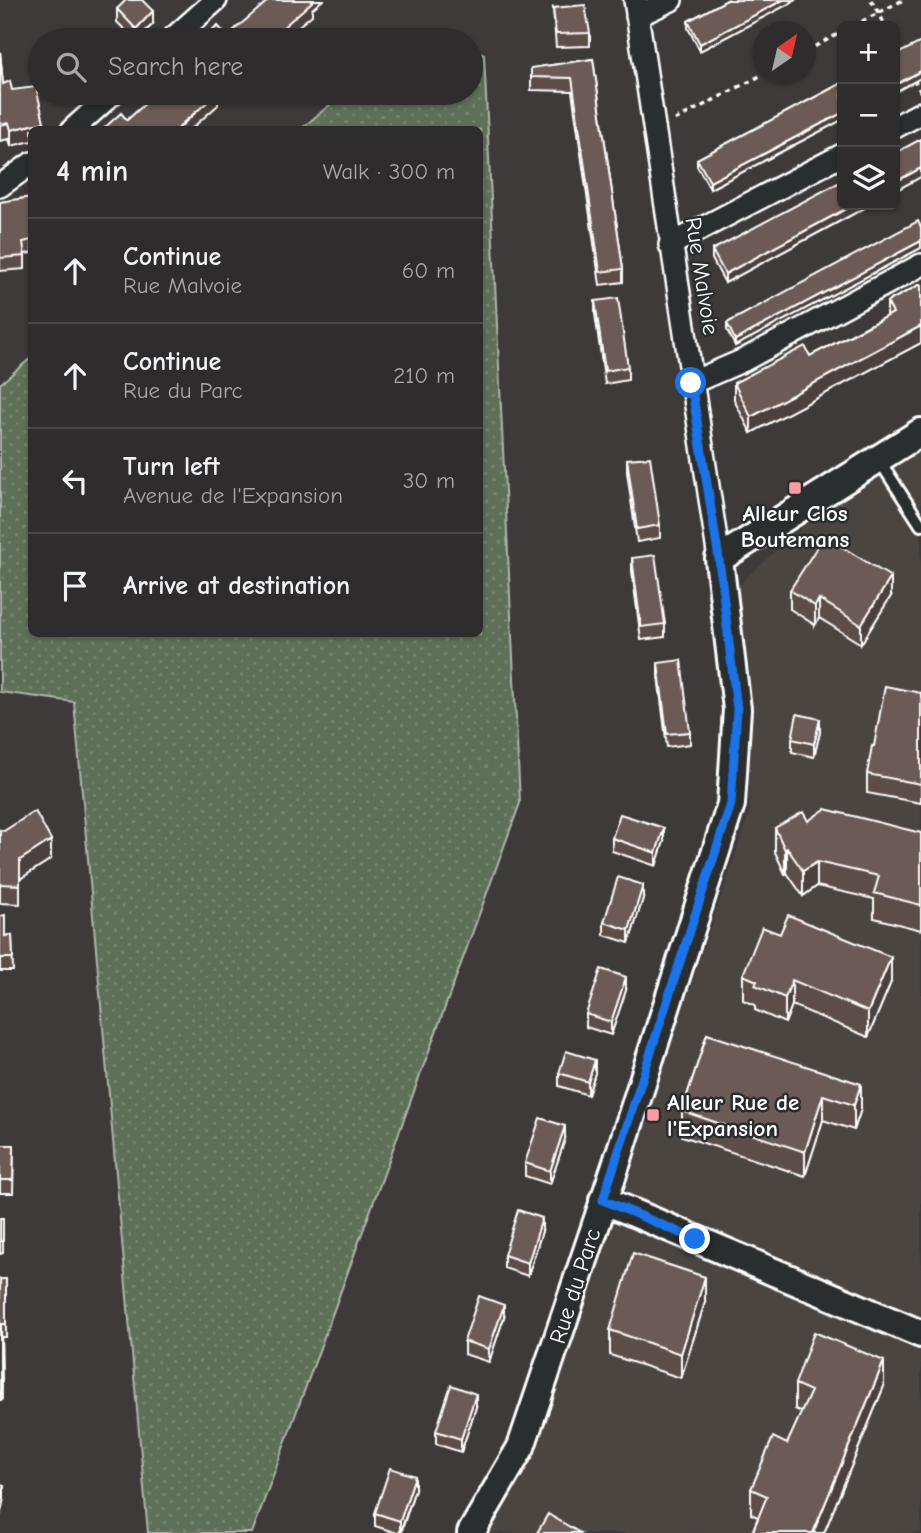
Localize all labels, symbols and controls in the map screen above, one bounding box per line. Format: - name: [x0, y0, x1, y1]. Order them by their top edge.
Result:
- north arrow: [753, 21, 816, 84]
- map controls: [837, 21, 900, 210]
- button: +: [837, 21, 900, 84]
- search box: [28, 28, 483, 105]
- icon: search: [52, 48, 90, 86]
- text: Search here: [108, 52, 243, 82]
- button: −: [837, 84, 900, 147]
- button: layers: [837, 147, 900, 210]
- text: 4 min: [56, 154, 128, 189]
- text: Walk · 300 m: [323, 158, 455, 185]
- street label: Rue Malvoie: [679, 215, 725, 337]
- text: Continue: [123, 242, 221, 272]
- icon: ahead: [56, 252, 94, 290]
- text: 60 m: [402, 257, 455, 284]
- text: Rue Malvoie: [123, 272, 242, 299]
- text: Continue: [123, 347, 221, 377]
- icon: ahead: [56, 357, 94, 395]
- text: 210 m: [393, 362, 455, 389]
- route start: [675, 367, 706, 398]
- text: Rue du Parc: [123, 377, 243, 404]
- text: Turn left: [123, 452, 220, 482]
- icon: left: [56, 462, 94, 500]
- text: 30 m: [403, 467, 455, 494]
- marker: Alleur Clos Boutemans: [787, 480, 803, 496]
- text: Avenue de l'Expansion: [123, 482, 343, 509]
- place label: Alleur Clos Boutemans: [741, 500, 849, 553]
- icon: arrive: [56, 567, 94, 605]
- text: Arrive at destination: [123, 571, 350, 601]
- place label: Alleur Rue de l'Expansion: [667, 1089, 799, 1142]
- marker: Alleur Rue de l'Expansion: [645, 1107, 661, 1123]
- route end: [679, 1223, 710, 1254]
- street label: Rue du Parc: [544, 1225, 606, 1347]

